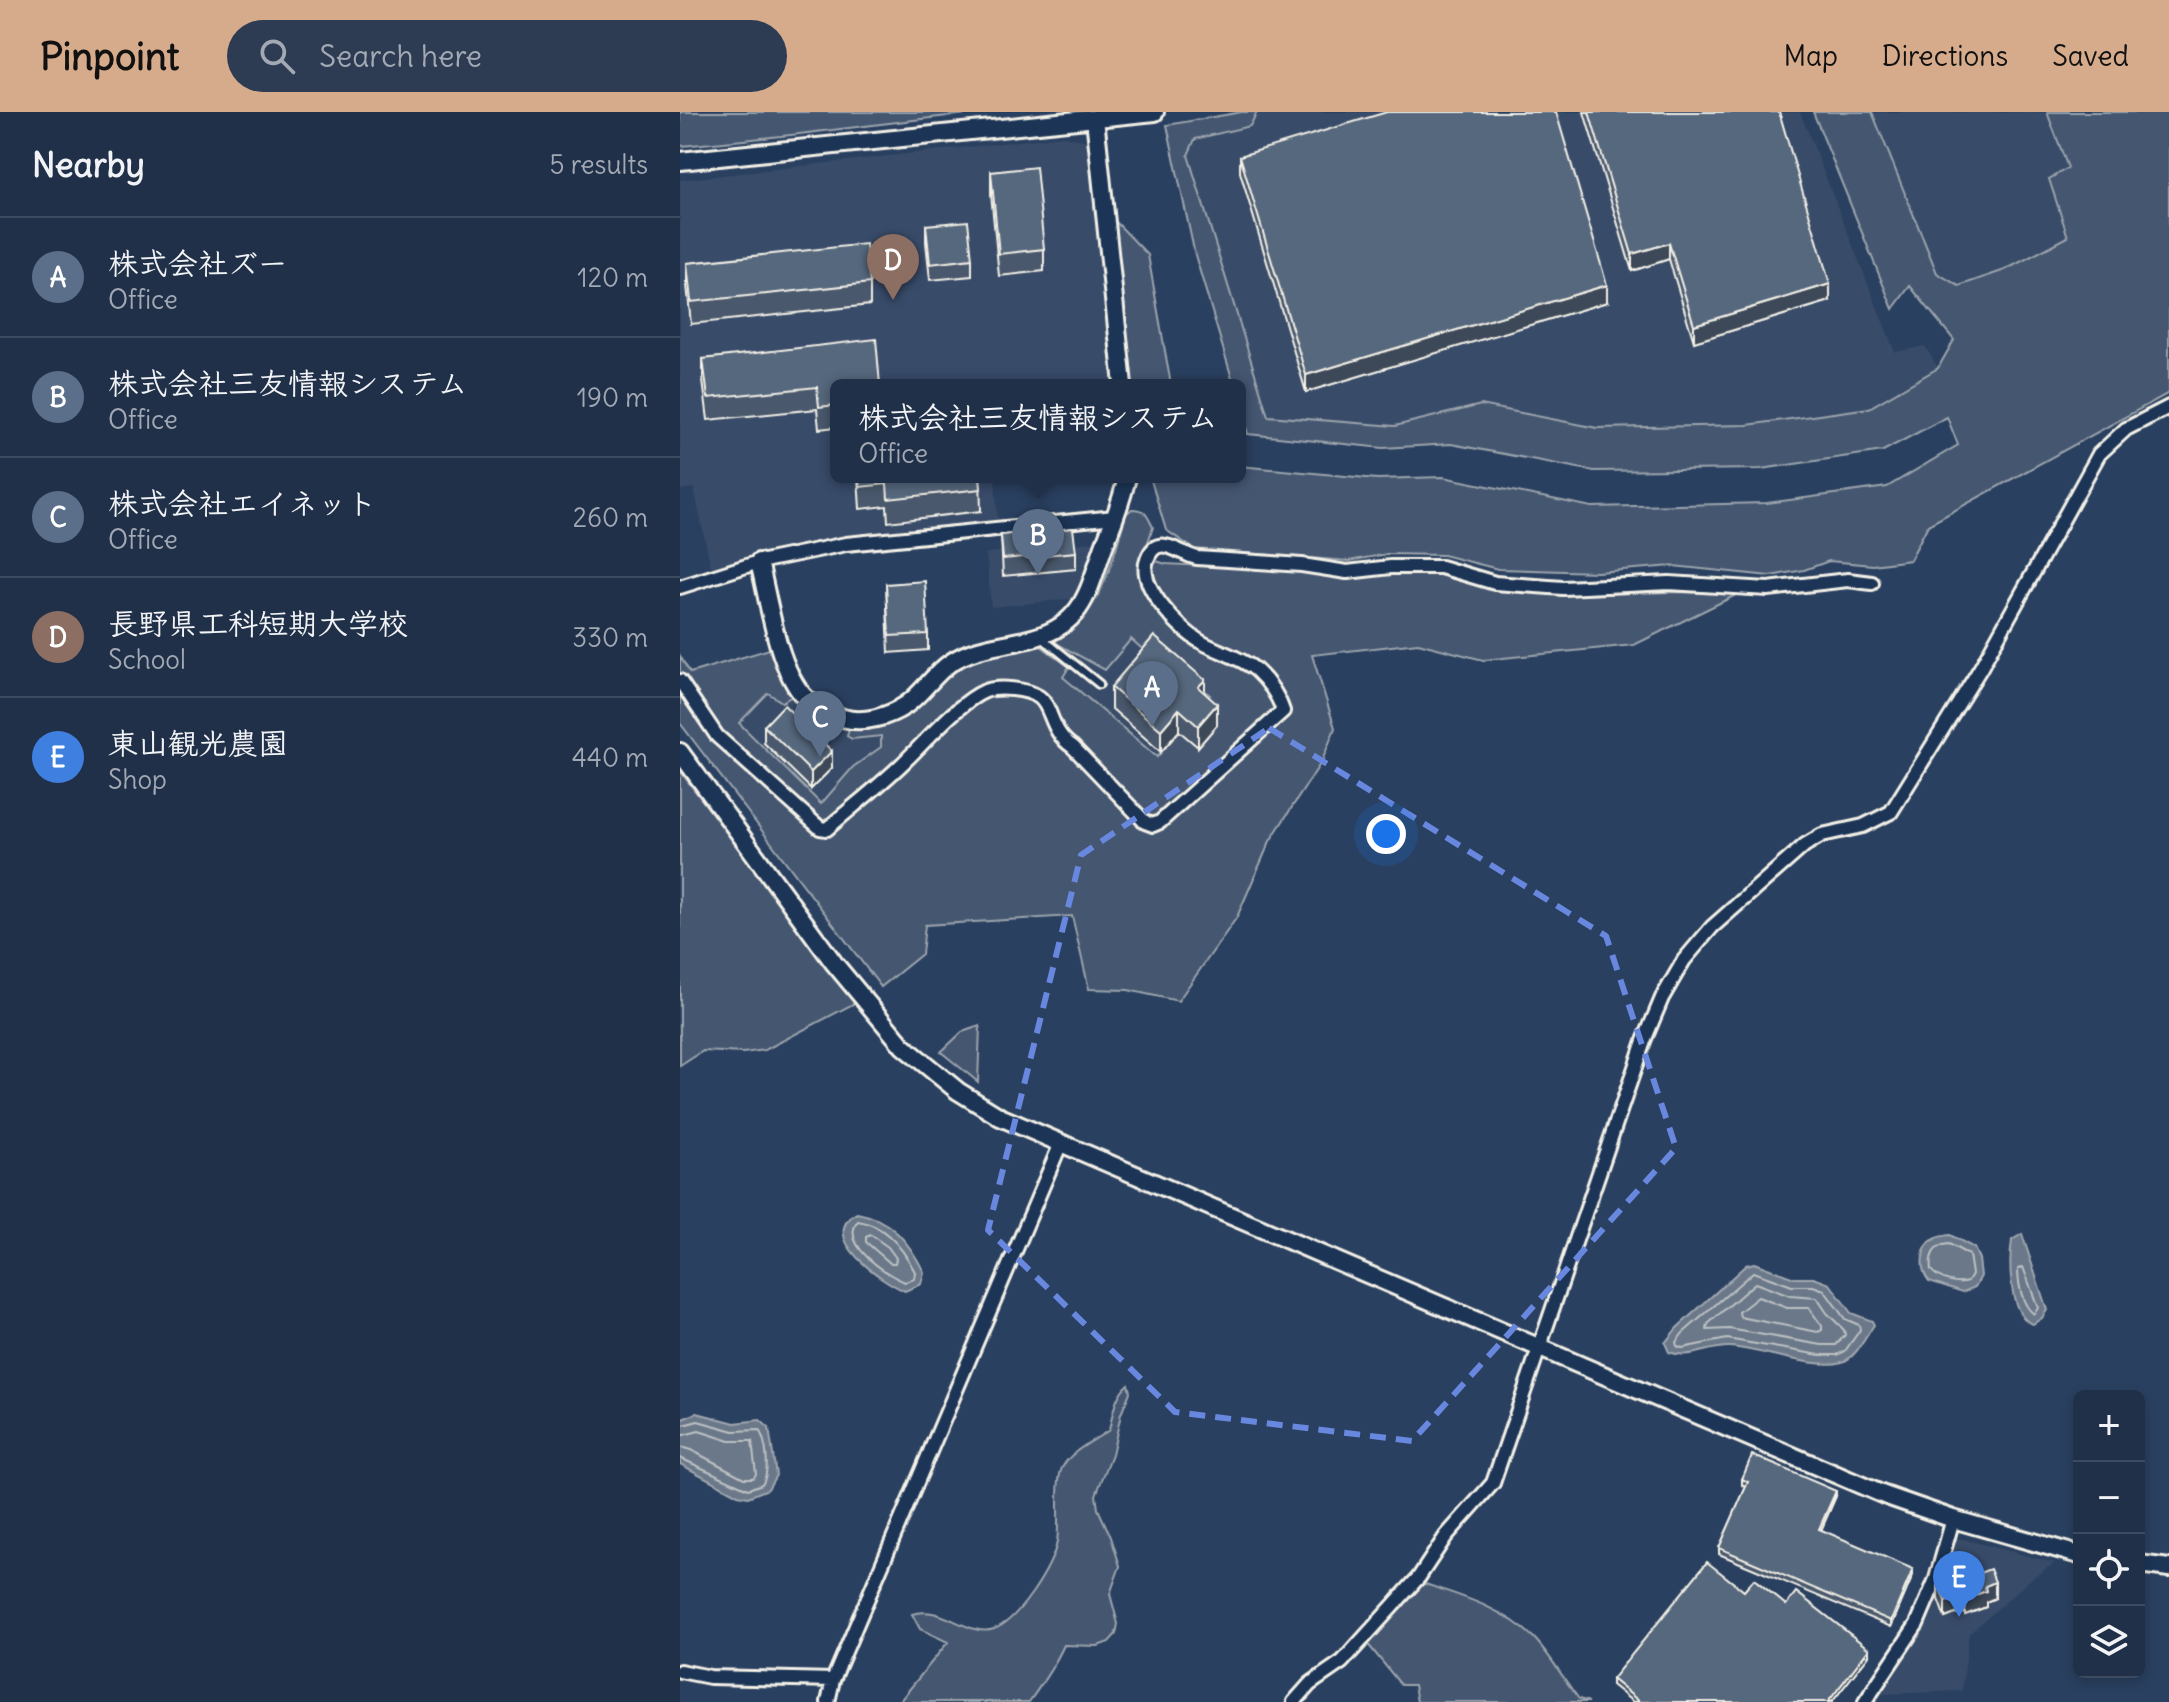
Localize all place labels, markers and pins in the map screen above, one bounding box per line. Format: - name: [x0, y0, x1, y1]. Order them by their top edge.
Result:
- pin: D: [867, 234, 919, 300]
- pin: B: [1012, 509, 1064, 575]
- pin: A: [1126, 661, 1178, 727]
- pin: C: [794, 691, 846, 757]
- pin: E: [1933, 1551, 1985, 1617]

